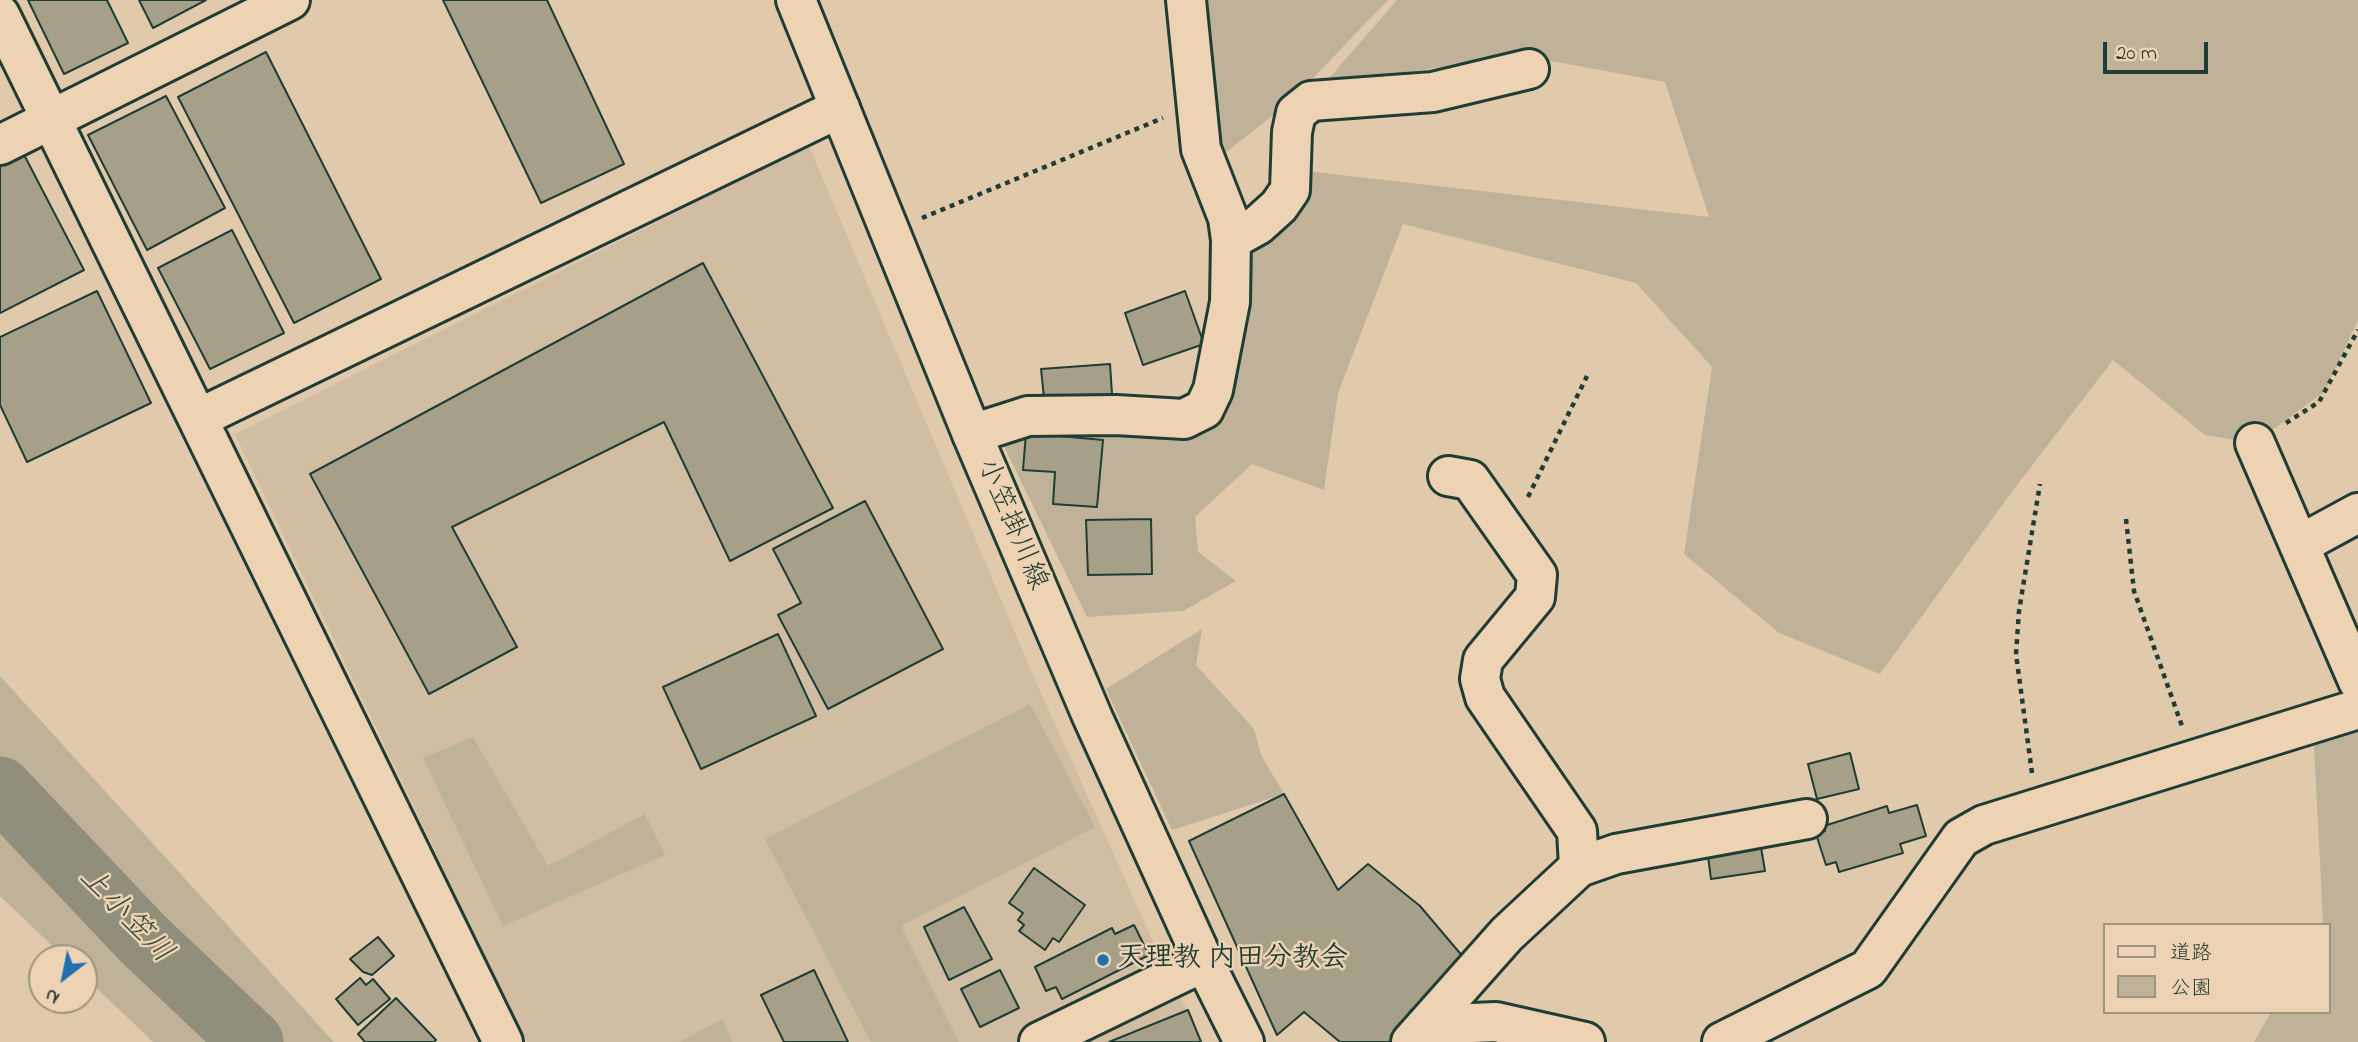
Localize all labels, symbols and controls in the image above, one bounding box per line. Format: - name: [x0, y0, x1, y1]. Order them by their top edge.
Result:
- scale bar: [2106, 28, 2211, 72]
- text: 20 m: [2116, 39, 2157, 69]
- street label: 小笠掛川線: [967, 454, 1053, 596]
- water label: 上小笠川: [69, 861, 179, 973]
- legend: [2102, 923, 2330, 1014]
- text: 道路: [2170, 939, 2212, 969]
- place label: 天理教 内田分教会: [1117, 943, 1348, 977]
- north arrow: [28, 944, 98, 1014]
- marker: 天理教 内田分教会: [1095, 952, 1111, 968]
- text: 公園: [2170, 974, 2212, 1004]
- text: N: [40, 981, 65, 1010]

